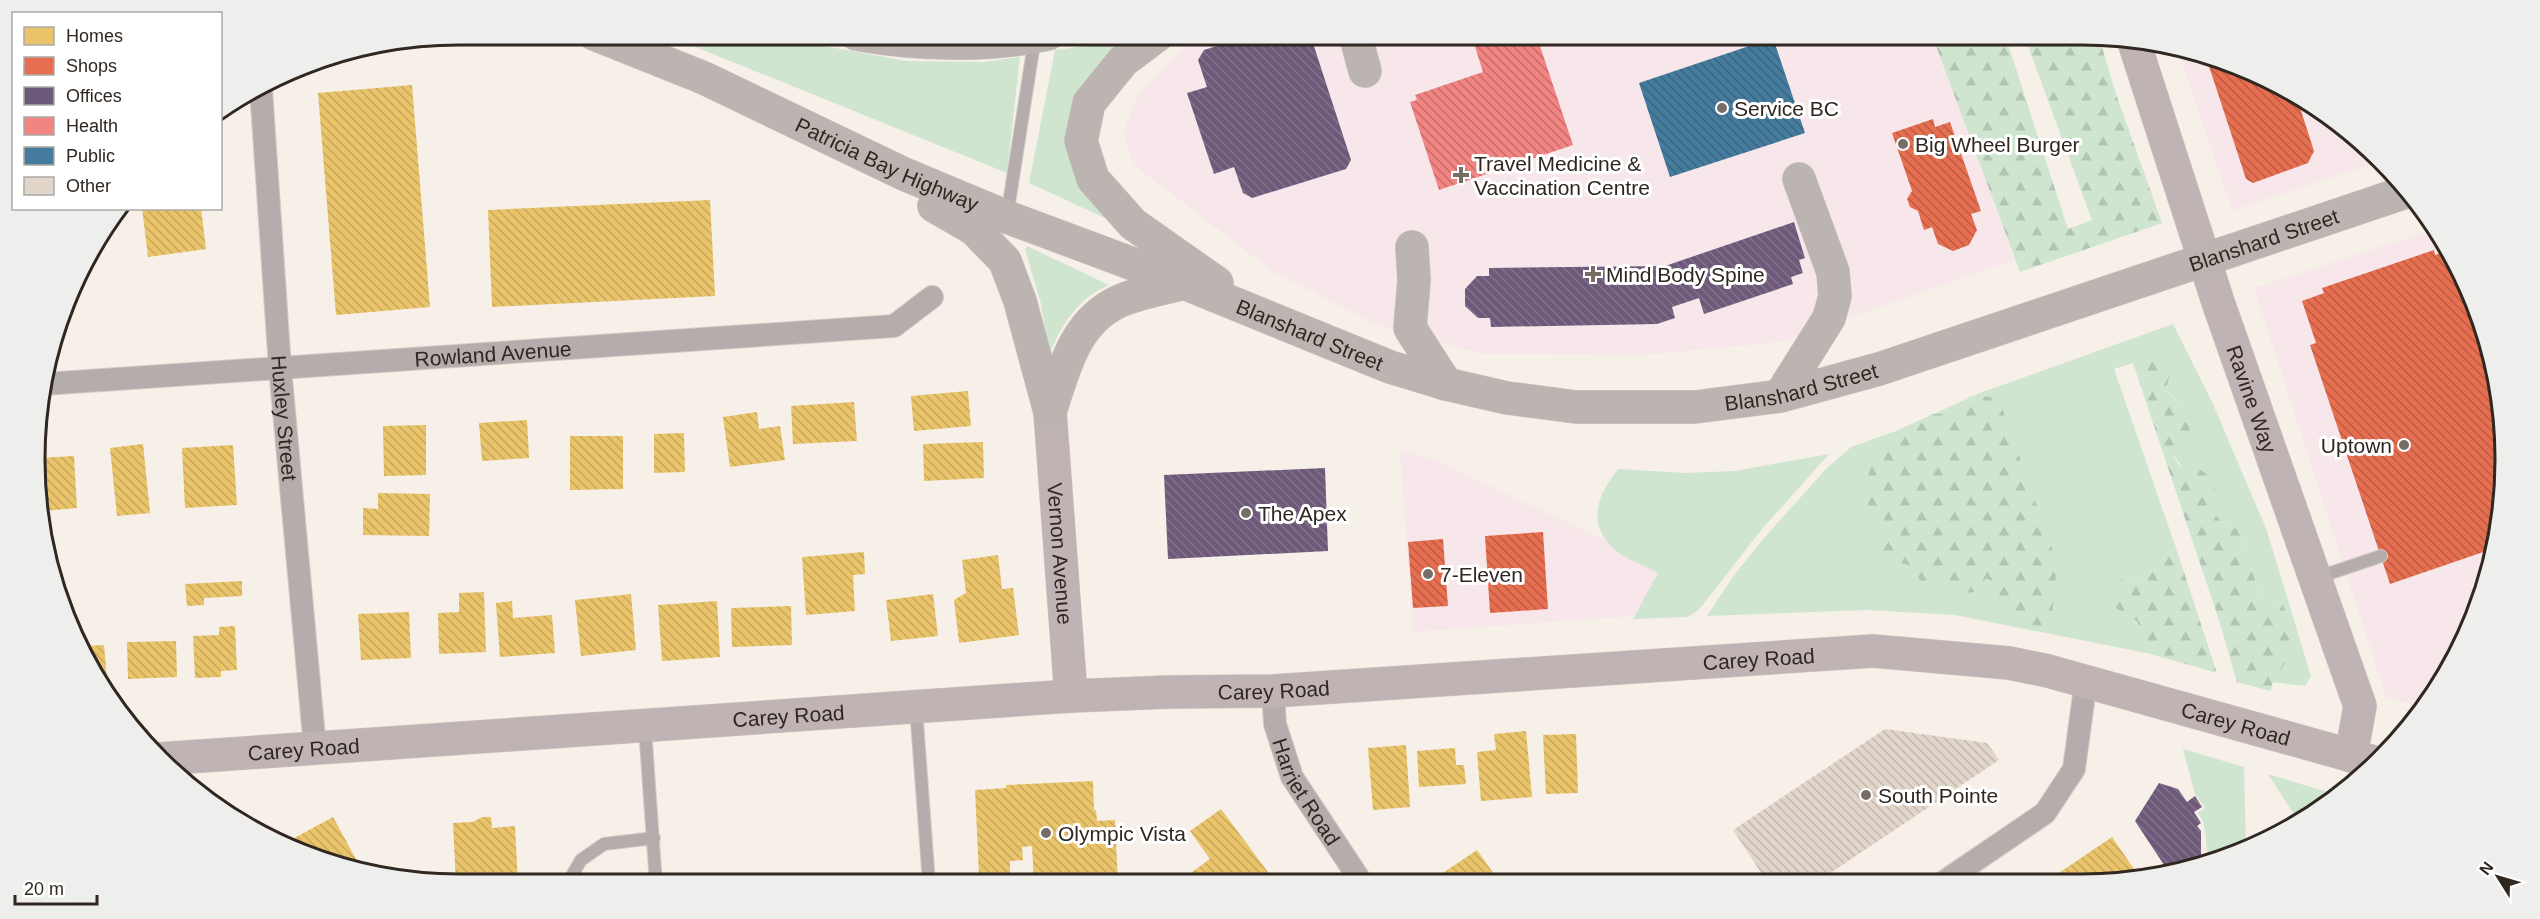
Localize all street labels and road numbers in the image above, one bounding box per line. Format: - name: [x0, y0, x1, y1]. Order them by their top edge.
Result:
- street label: Patricia Bay Highway: [792, 112, 983, 216]
- street label: Blanshard Street: [2186, 204, 2342, 276]
- street label: Blanshard Street: [1233, 294, 1387, 375]
- street label: Rowland Avenue: [414, 337, 572, 370]
- street label: Ravine Way: [2223, 342, 2282, 456]
- street label: Huxley Street: [268, 355, 302, 482]
- street label: Blanshard Street: [1723, 358, 1880, 415]
- street label: Vernon Avenue: [1044, 482, 1077, 625]
- street label: Carey Road: [1702, 643, 1815, 674]
- street label: Carey Road: [1218, 676, 1330, 703]
- street label: Carey Road: [2179, 697, 2293, 750]
- street label: Carey Road: [732, 700, 845, 731]
- street label: Carey Road: [247, 734, 360, 764]
- street label: Harriet Road: [1269, 735, 1345, 849]

